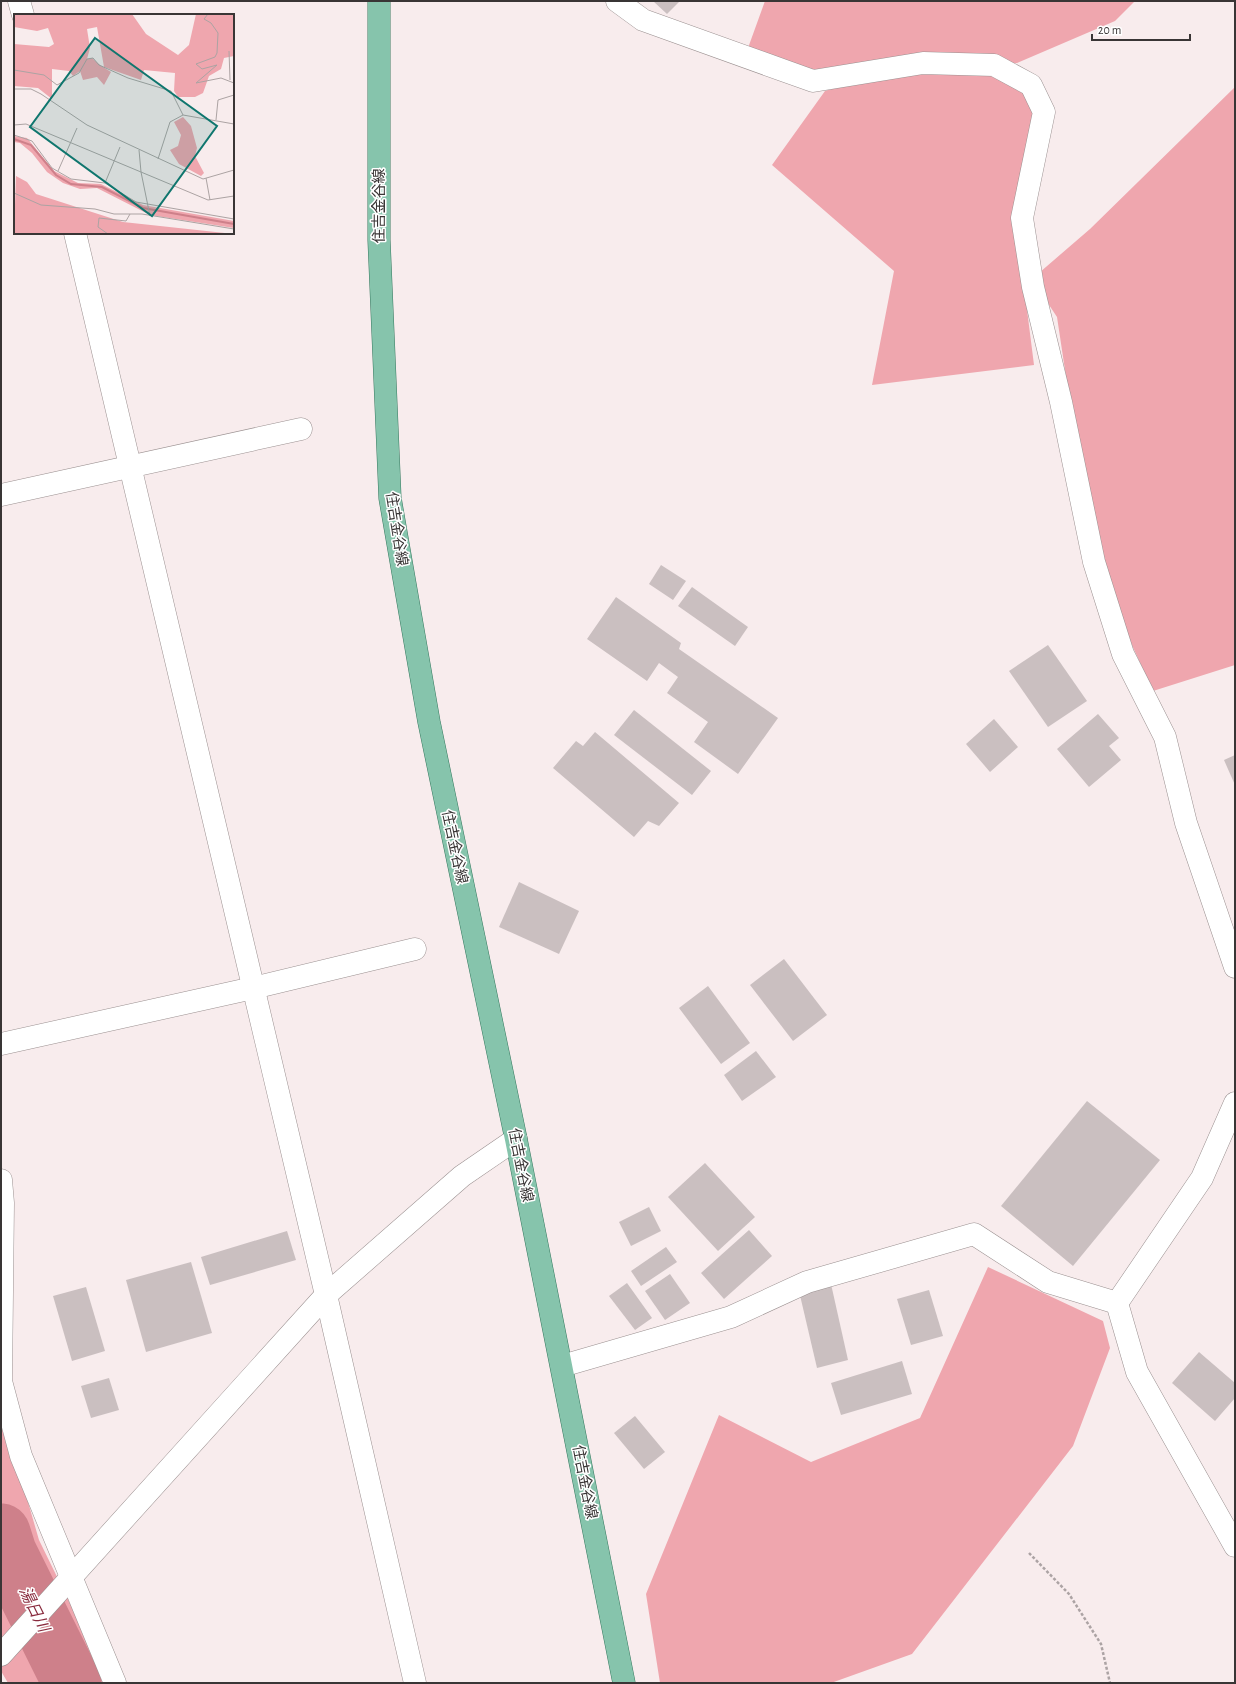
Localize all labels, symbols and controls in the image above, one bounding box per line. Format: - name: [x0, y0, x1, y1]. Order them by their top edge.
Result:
- inset map: [14, 14, 234, 234]
- scale bar: [1092, 16, 1190, 42]
- text: 20 m: [1098, 24, 1121, 36]
- street label: 住吉金谷線: [371, 168, 387, 244]
- street label: 住吉金谷線: [383, 491, 411, 567]
- street label: 住吉金谷線: [439, 809, 471, 885]
- street label: 住吉金谷線: [506, 1127, 536, 1203]
- street label: 住吉金谷線: [570, 1444, 600, 1520]
- water label: 湯日川: [16, 1584, 54, 1636]

